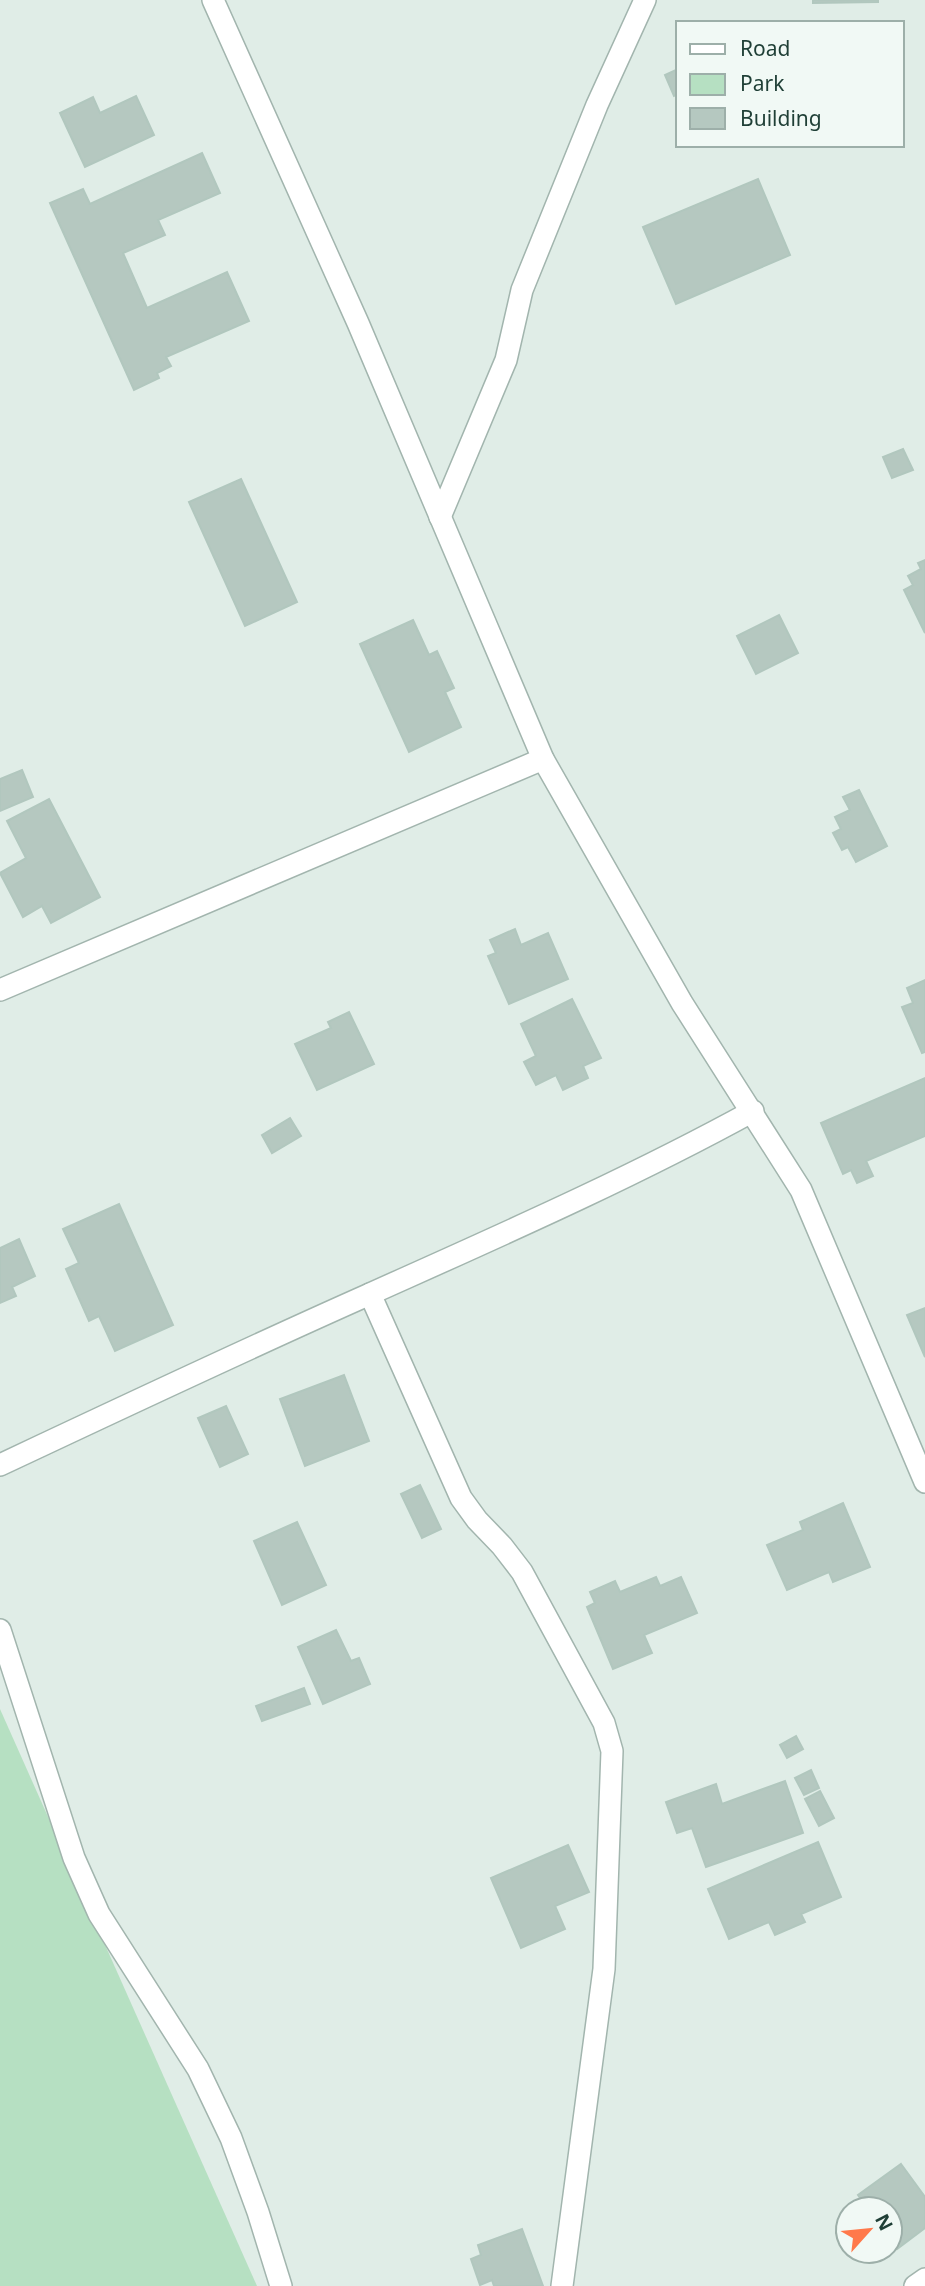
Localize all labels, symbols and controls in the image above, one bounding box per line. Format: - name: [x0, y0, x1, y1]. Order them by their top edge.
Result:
- legend: [676, 21, 904, 147]
- text: Road: [740, 34, 790, 62]
- text: Park: [740, 69, 785, 97]
- text: Building: [740, 104, 822, 132]
- north arrow: [834, 2195, 904, 2265]
- text: N: [869, 2209, 899, 2235]

